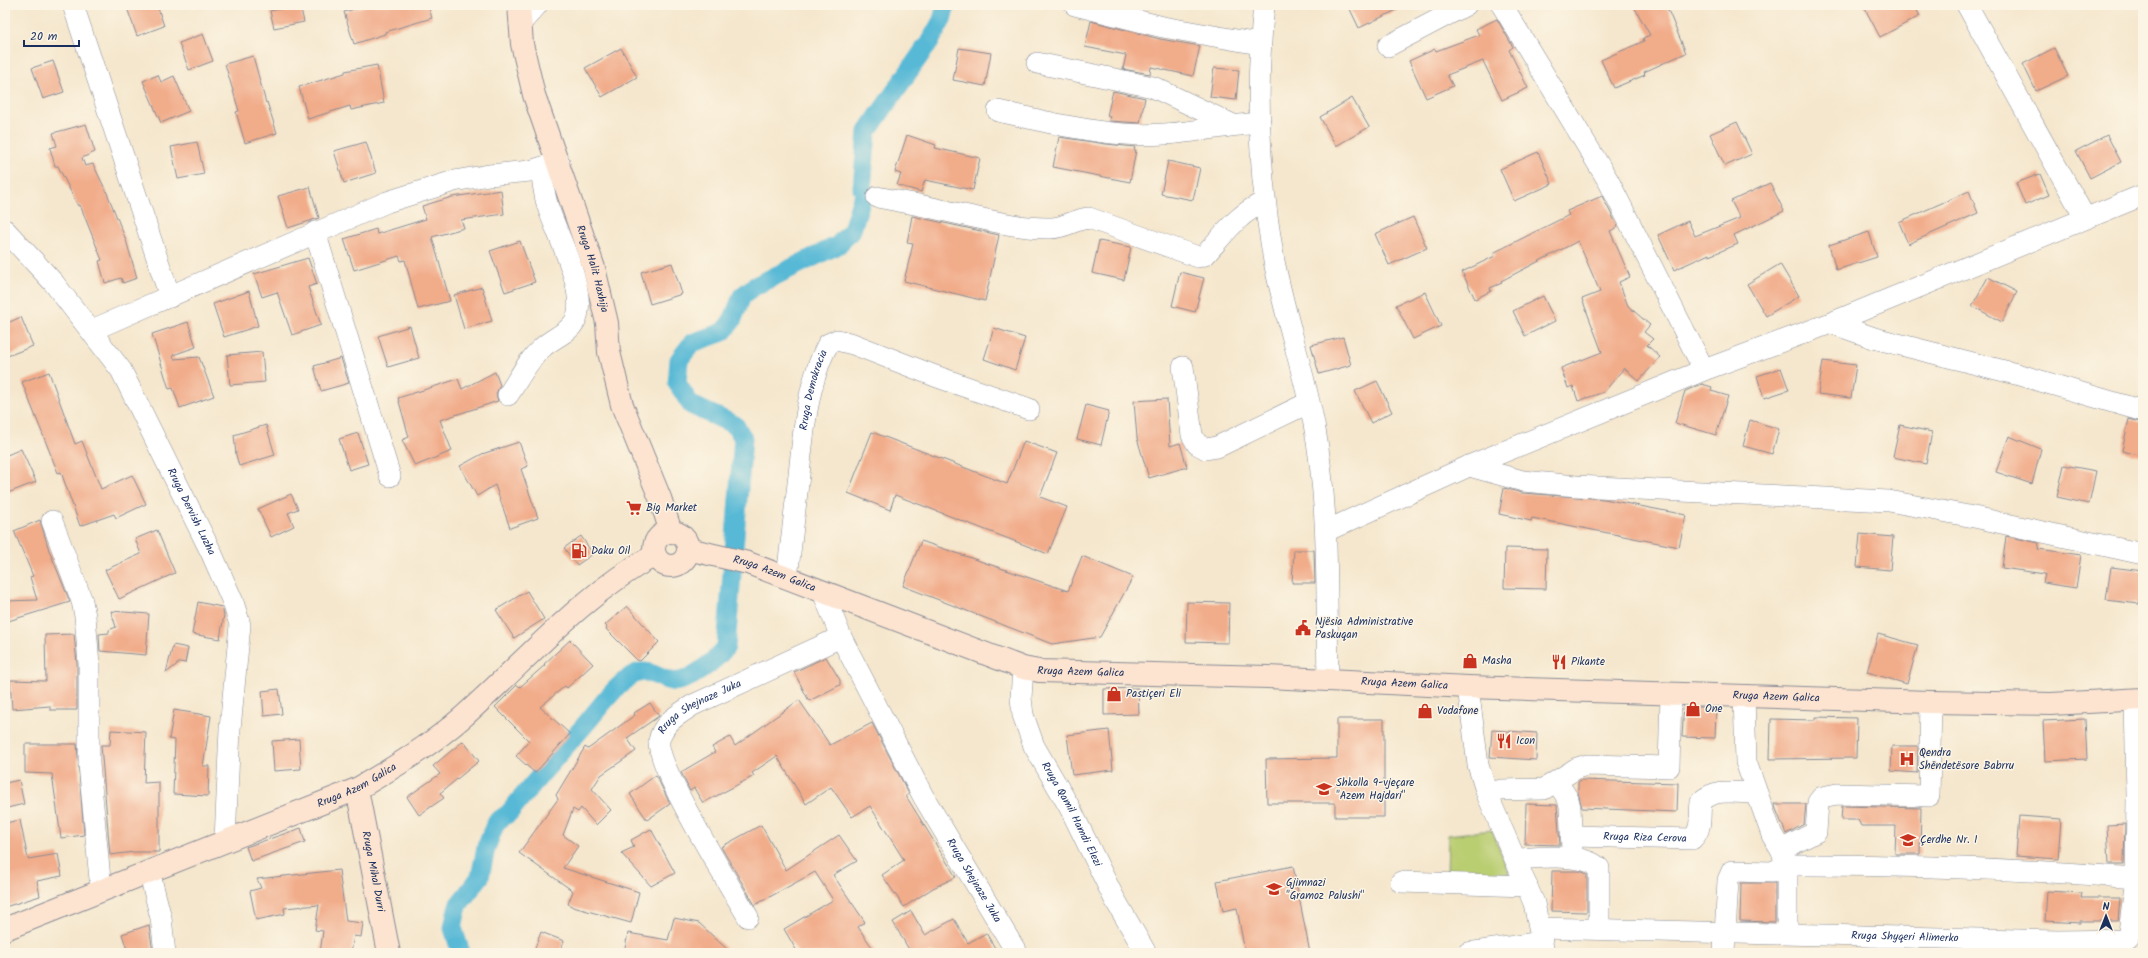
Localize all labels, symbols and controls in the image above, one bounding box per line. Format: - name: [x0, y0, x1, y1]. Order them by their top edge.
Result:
- scale bar: [24, 22, 79, 48]
- text: 20 m: [30, 27, 58, 46]
- street label: Rruga Halit Haxhija: [571, 223, 613, 314]
- street label: Rruga Demokracia: [795, 347, 833, 432]
- street label: Rruga Dervish Luzha: [162, 465, 220, 558]
- supermarket icon: Big Market: [625, 499, 643, 517]
- place label: Big Market: [646, 499, 698, 517]
- fuel station icon: Daku Oil: [570, 542, 588, 560]
- place label: Daku Oil: [591, 542, 630, 560]
- street label: Rruga Azem Galica: [731, 551, 818, 597]
- place label: Njësia Administrative Paskuqan: [1315, 613, 1413, 644]
- public building icon: Njësia Administrative Paskuqan: [1294, 619, 1312, 637]
- shop icon: Masha: [1461, 652, 1479, 670]
- place label: Masha: [1482, 652, 1512, 670]
- restaurant icon: Pikante: [1550, 653, 1568, 671]
- place label: Pikante: [1571, 653, 1605, 671]
- street label: Rruga Azem Galica: [1037, 662, 1125, 682]
- street label: Rruga Azem Galica: [1360, 673, 1449, 695]
- street label: Rruga Shejnaze Juka: [653, 675, 744, 738]
- shop icon: Pastiçeri Eli: [1105, 685, 1123, 703]
- place label: Pastiçeri Eli: [1126, 685, 1181, 703]
- street label: Rruga Azem Galica: [1732, 687, 1820, 707]
- shop icon: One: [1684, 700, 1702, 718]
- place label: One: [1705, 700, 1723, 718]
- shop icon: Vodafone: [1416, 702, 1434, 720]
- place label: Vodafone: [1437, 702, 1478, 720]
- restaurant icon: Icon: [1495, 732, 1513, 750]
- place label: Icon: [1516, 732, 1535, 750]
- place label: Qendra Shëndetësore Babrru: [1919, 744, 2015, 775]
- hospital icon: Qendra Shëndetësore Babrru: [1898, 750, 1916, 768]
- street label: Rruga Azem Galica: [314, 758, 400, 813]
- street label: Rruga Qamil Hamdi Elezi: [1036, 759, 1107, 870]
- place label: Shkolla 9-vjeçare "Azem Hajdari": [1336, 774, 1414, 805]
- school or university icon: Shkolla 9-vjeçare "Azem Hajdari": [1315, 780, 1333, 798]
- street label: Rruga Riza Cerova: [1603, 828, 1687, 848]
- street label: Rruga Mihal Durri: [356, 829, 390, 914]
- school or university icon: Çerdhe Nr. 1: [1899, 831, 1917, 849]
- place label: Çerdhe Nr. 1: [1920, 831, 1978, 849]
- street label: Rruga Shejnaze Juka: [941, 835, 1006, 926]
- place label: Gjimnazi "Gramoz Palushi": [1286, 874, 1364, 905]
- school or university icon: Gjimnazi "Gramoz Palushi": [1265, 880, 1283, 898]
- north arrow: [2086, 896, 2126, 936]
- text: N: [2103, 898, 2110, 916]
- street label: Rruga Shyqeri Alimerko: [1851, 927, 1959, 948]

